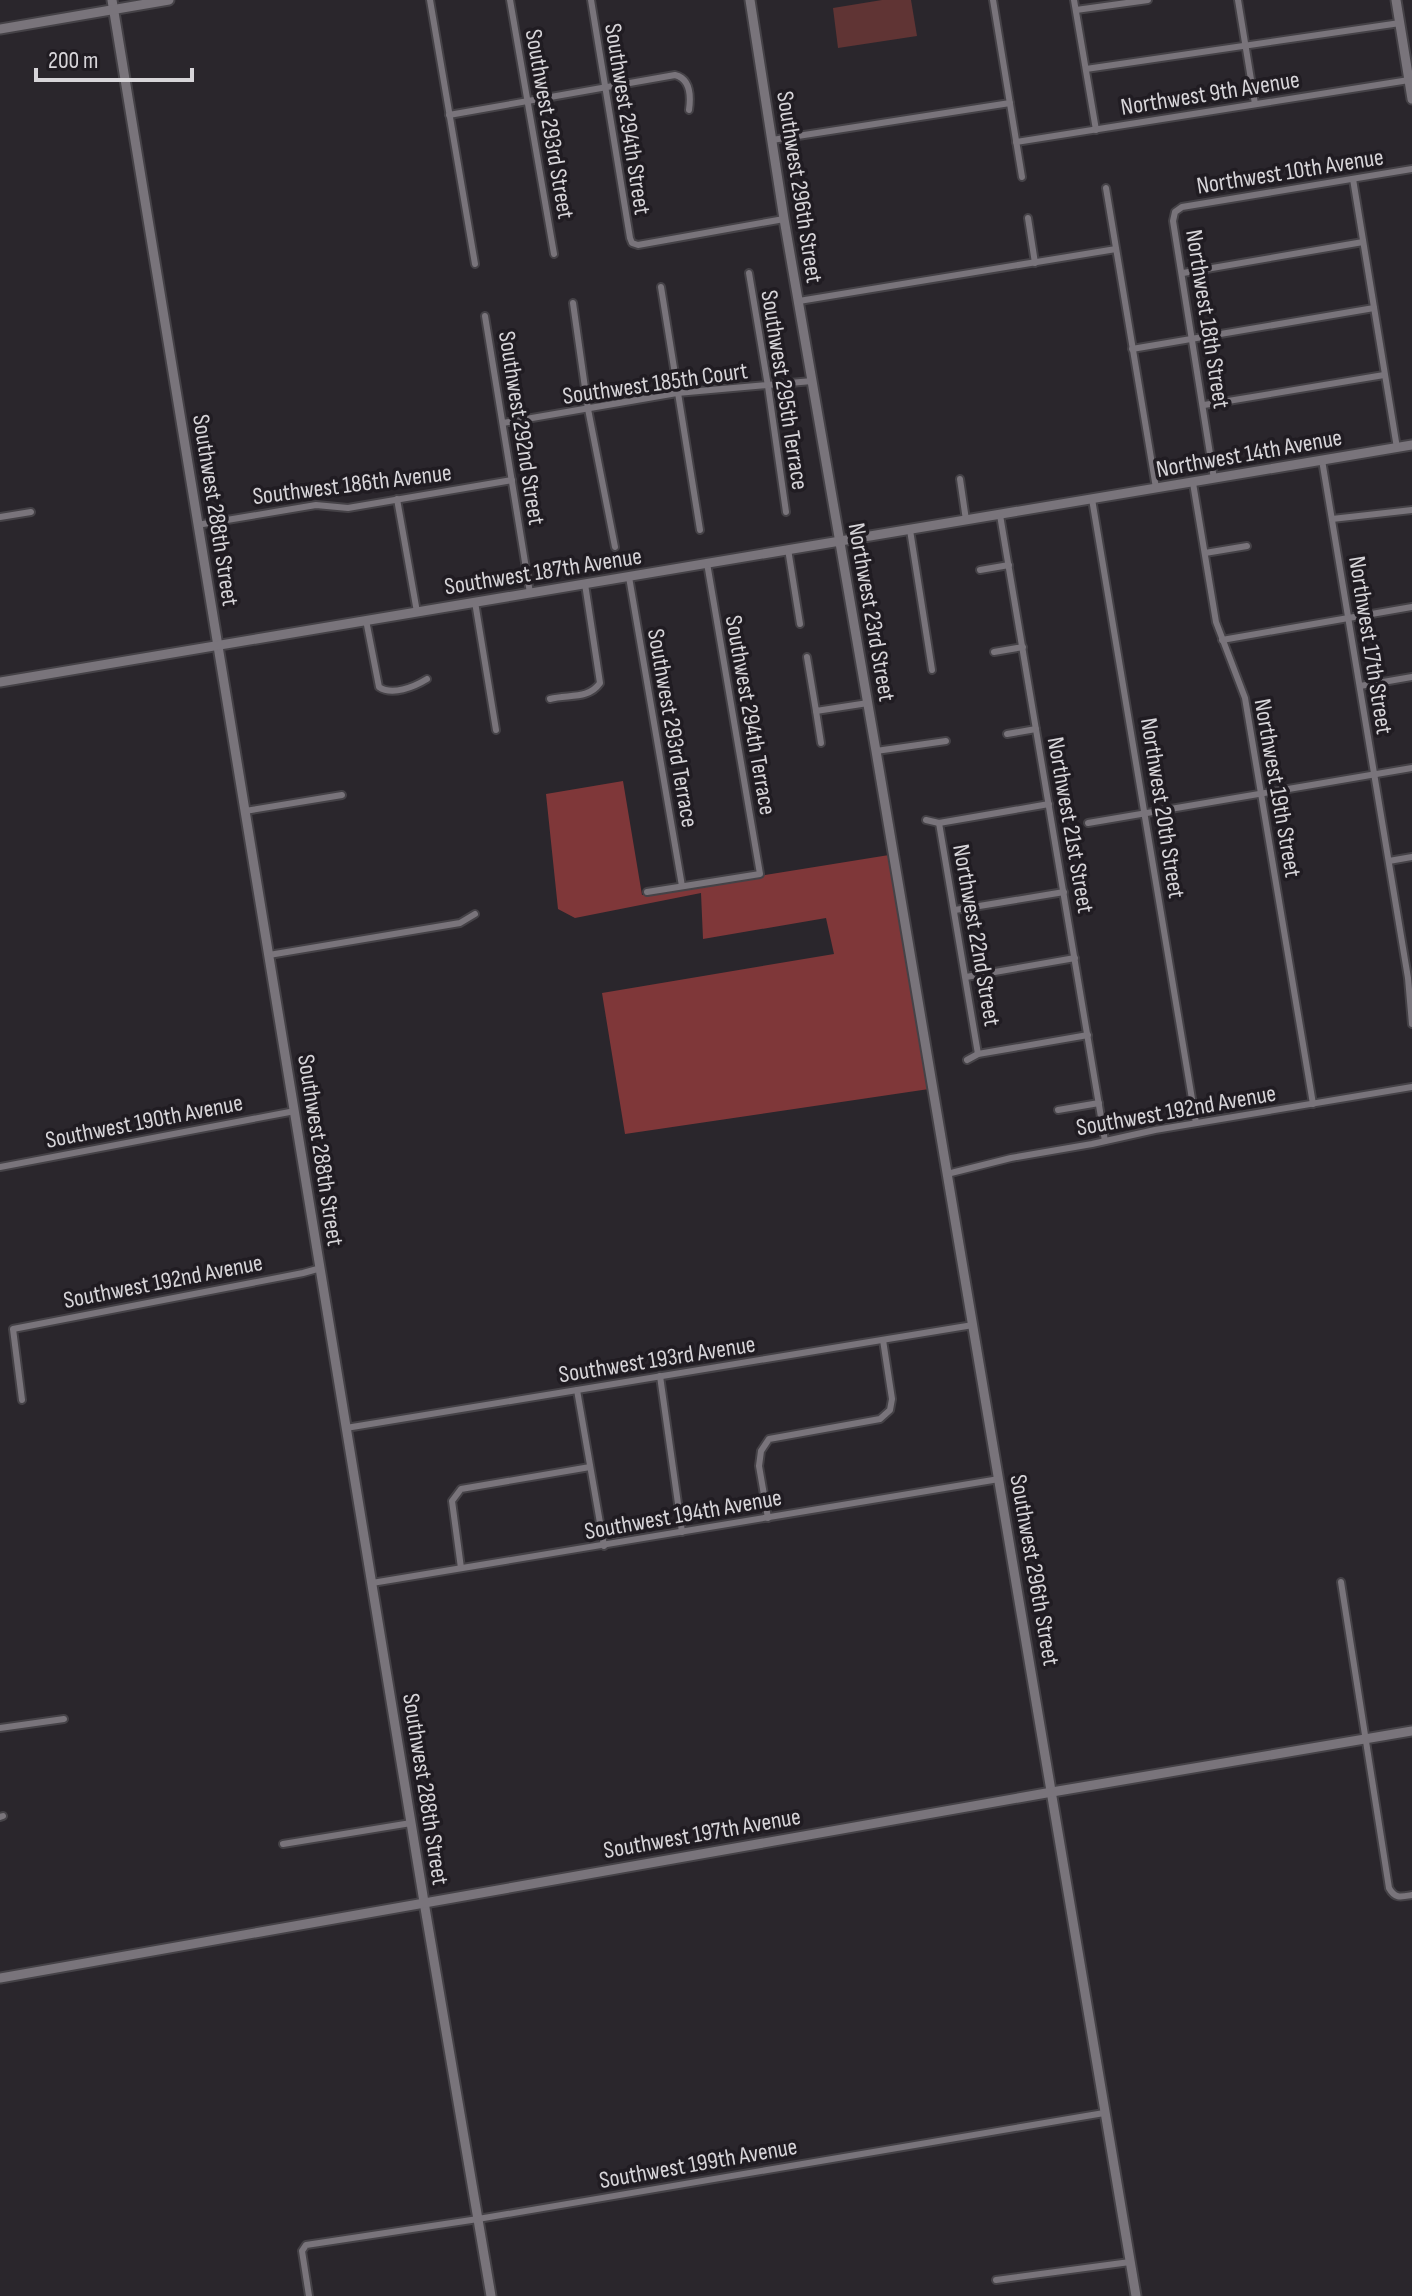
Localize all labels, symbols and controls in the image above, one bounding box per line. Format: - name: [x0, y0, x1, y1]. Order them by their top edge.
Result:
- street label: Southwest 294th Street: [598, 21, 657, 217]
- street label: Southwest 293rd Street: [519, 27, 580, 221]
- scale bar: [36, 32, 192, 82]
- text: 200 m: [48, 46, 99, 75]
- street label: Northwest 9th Avenue: [1119, 65, 1302, 122]
- street label: Southwest 296th Street: [770, 89, 829, 285]
- street label: Northwest 10th Avenue: [1195, 142, 1386, 201]
- street label: Northwest 18th Street: [1179, 228, 1236, 411]
- street label: Southwest 295th Terrace: [754, 288, 815, 492]
- street label: Southwest 292nd Street: [492, 329, 551, 527]
- street label: Southwest 185th Court: [561, 356, 749, 411]
- street label: Southwest 288th Street: [186, 412, 245, 608]
- street label: Northwest 14th Avenue: [1154, 423, 1344, 484]
- street label: Southwest 186th Avenue: [251, 458, 453, 511]
- street label: Northwest 23rd Street: [842, 521, 901, 704]
- street label: Southwest 187th Avenue: [442, 542, 644, 601]
- street label: Northwest 17th Street: [1342, 554, 1399, 736]
- street label: Southwest 294th Terrace: [719, 613, 782, 817]
- street label: Southwest 293rd Terrace: [641, 627, 704, 830]
- street label: Northwest 19th Street: [1248, 696, 1308, 880]
- street label: Northwest 20th Street: [1134, 716, 1191, 900]
- street label: Northwest 21st Street: [1041, 735, 1100, 915]
- street label: Northwest 22nd Street: [946, 842, 1007, 1028]
- street label: Southwest 288th Street: [291, 1052, 350, 1248]
- street label: Southwest 192nd Avenue: [1074, 1079, 1278, 1142]
- street label: Southwest 190th Avenue: [43, 1088, 245, 1155]
- street label: Southwest 192nd Avenue: [61, 1248, 265, 1315]
- street label: Southwest 193rd Avenue: [557, 1330, 757, 1389]
- street label: Southwest 296th Street: [1003, 1472, 1066, 1668]
- street label: Southwest 194th Avenue: [582, 1483, 784, 1546]
- street label: Southwest 288th Street: [396, 1691, 455, 1887]
- street label: Southwest 197th Avenue: [601, 1802, 803, 1865]
- street label: Southwest 199th Avenue: [597, 2132, 799, 2195]

